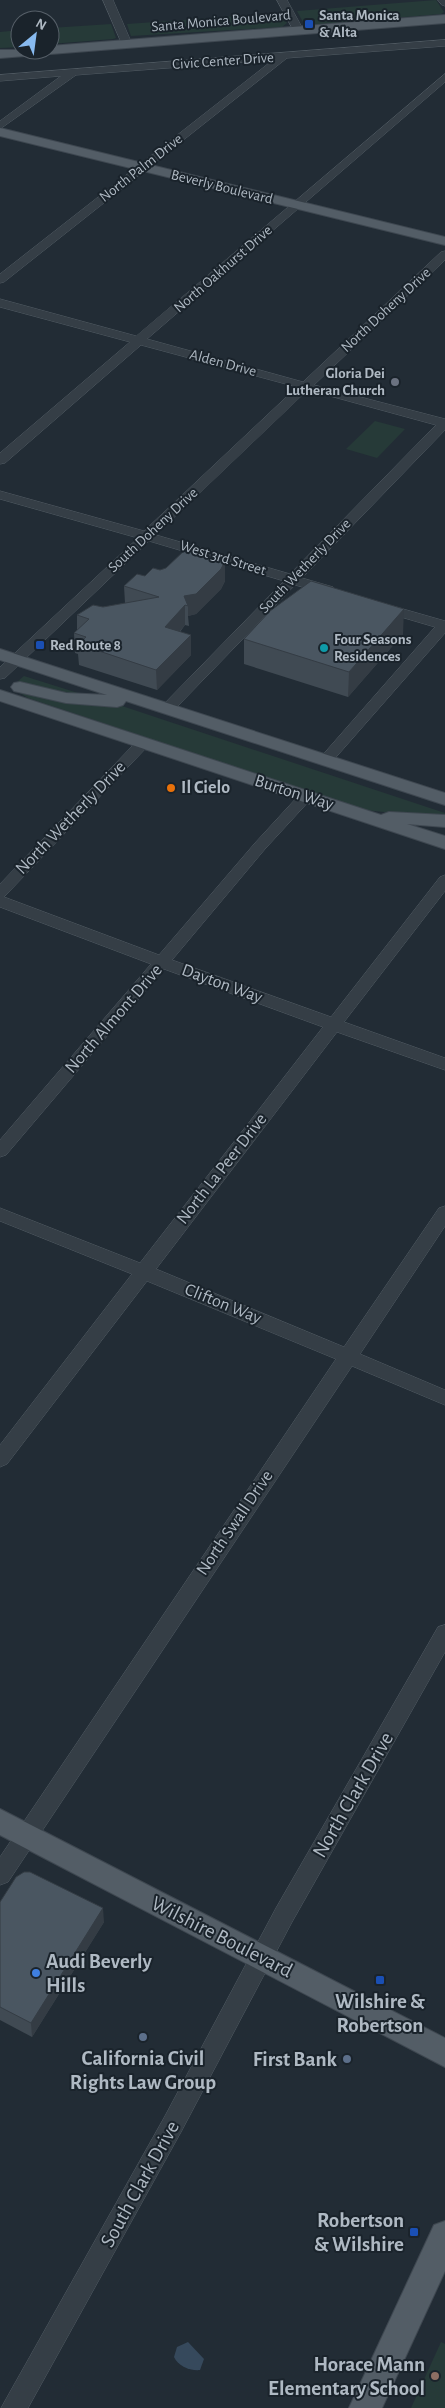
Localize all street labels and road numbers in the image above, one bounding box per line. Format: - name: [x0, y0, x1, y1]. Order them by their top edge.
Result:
- street label: Santa Monica Boulevard: [151, 7, 291, 35]
- street label: Civic Center Drive: [172, 50, 274, 72]
- street label: North Palm Drive: [97, 131, 185, 205]
- street label: Beverly Boulevard: [170, 167, 275, 207]
- street label: North Oakhurst Drive: [171, 222, 275, 316]
- street label: North Doheny Drive: [338, 265, 434, 355]
- street label: Alden Drive: [188, 347, 258, 379]
- street label: South Doheny Drive: [105, 485, 201, 575]
- street label: South Wetherly Drive: [256, 516, 354, 616]
- street label: West 3rd Street: [178, 538, 268, 578]
- street label: North Wetherly Drive: [12, 758, 130, 878]
- street label: Burton Way: [252, 772, 336, 814]
- street label: North Almont Drive: [62, 961, 166, 1077]
- street label: Dayton Way: [179, 961, 265, 1007]
- street label: North La Peer Drive: [173, 1110, 271, 1228]
- street label: Clifton Way: [182, 1280, 264, 1328]
- street label: North Swall Drive: [193, 1467, 277, 1579]
- street label: North Clark Drive: [309, 1729, 397, 1861]
- street label: Wilshire Boulevard: [148, 1892, 296, 1982]
- street label: South Clark Drive: [97, 2117, 183, 2251]

